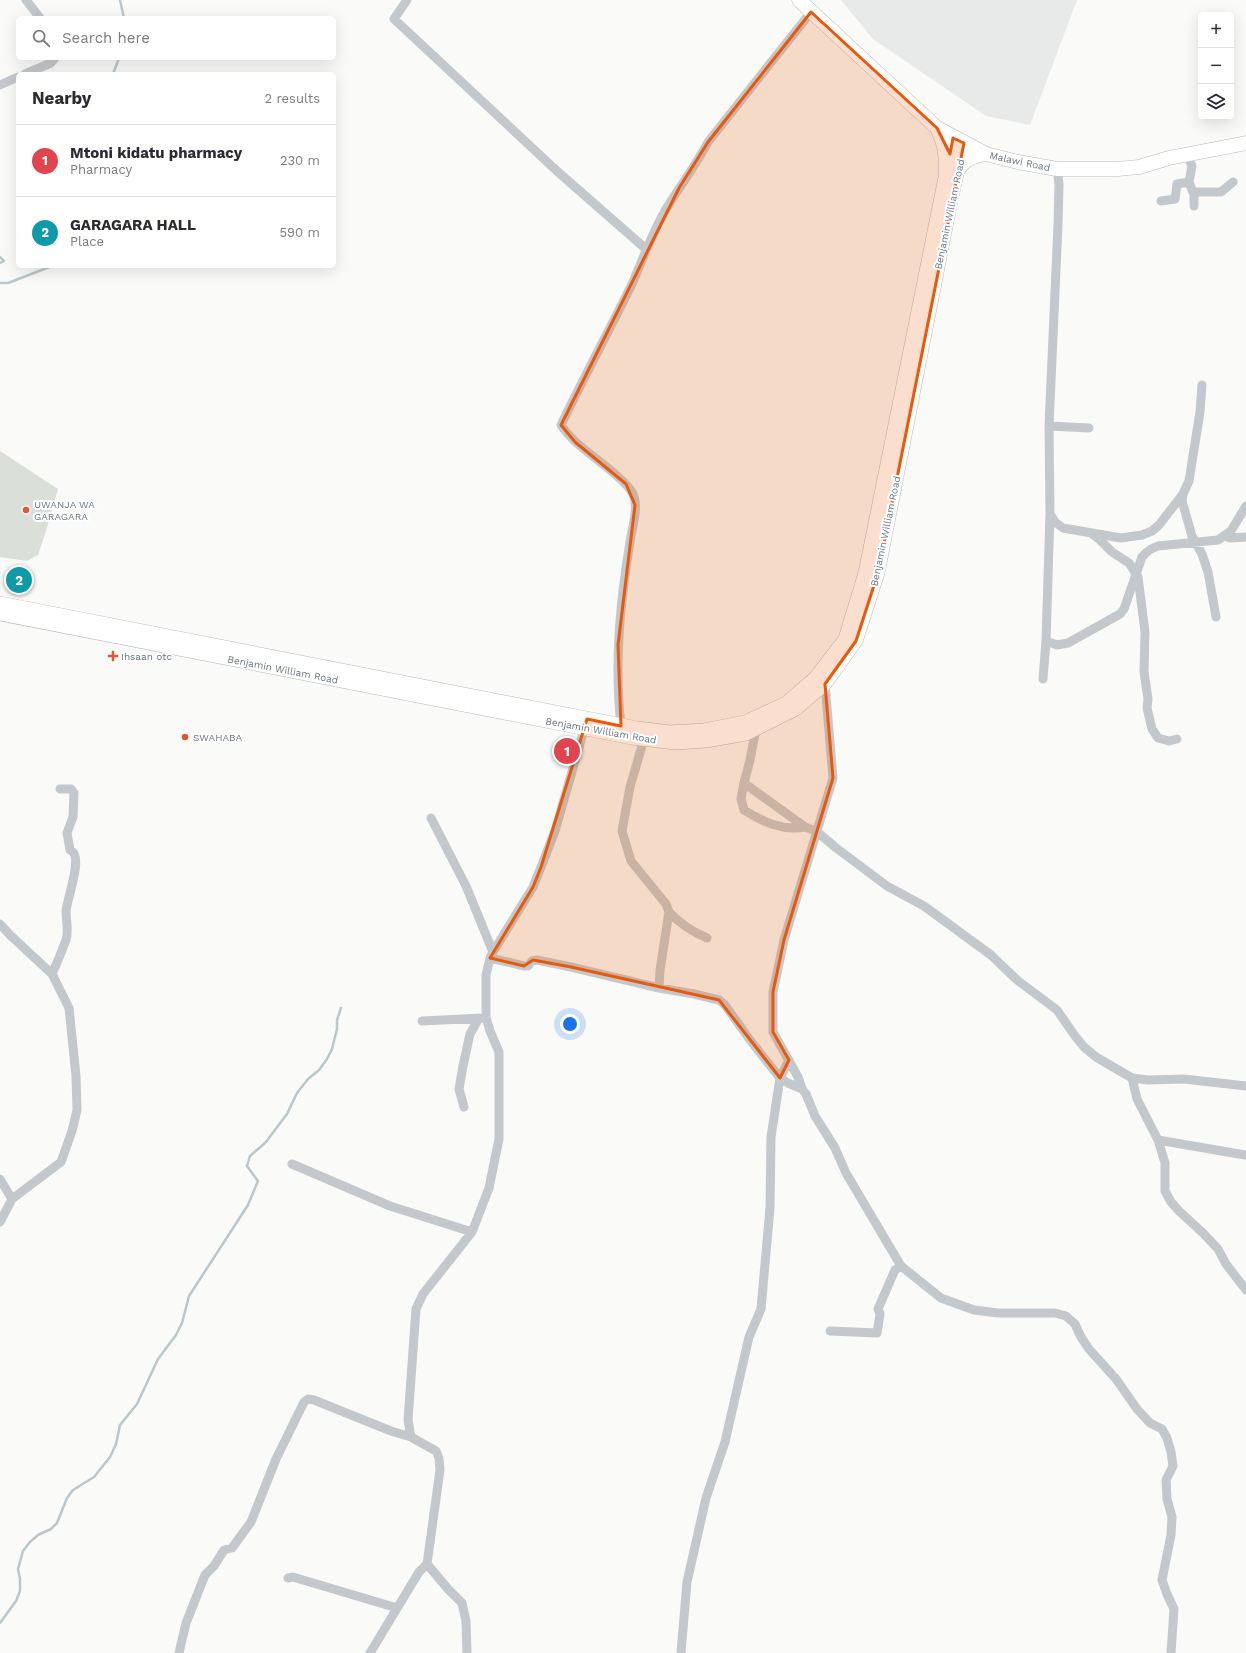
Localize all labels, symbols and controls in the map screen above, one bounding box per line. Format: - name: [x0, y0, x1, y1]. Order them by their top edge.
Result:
- map controls: [1198, 12, 1234, 120]
- button: +: [1198, 12, 1234, 48]
- search box: [16, 16, 336, 60]
- icon: search: [30, 27, 52, 49]
- text: Search here: [62, 29, 150, 47]
- button: −: [1198, 48, 1234, 84]
- button: layers: [1198, 84, 1234, 120]
- text: Nearby: [32, 88, 91, 108]
- text: 2 results: [265, 91, 320, 106]
- text: Mtoni kidatu pharmacy: [70, 144, 242, 162]
- street label: Malawi Road: [989, 150, 1051, 173]
- text: 1: [42, 153, 48, 168]
- text: 230 m: [280, 153, 320, 168]
- street label: Benjamin William Road: [932, 158, 967, 270]
- text: Pharmacy: [70, 162, 132, 177]
- text: GARAGARA HALL: [70, 216, 196, 234]
- text: 2: [41, 225, 49, 240]
- text: 590 m: [280, 225, 320, 240]
- text: Place: [70, 234, 104, 249]
- street label: Benjamin William Road: [868, 475, 903, 587]
- place label: UWANJA WA GARAGARA: [34, 499, 95, 522]
- marker: UWANJA WA GARAGARA: [21, 505, 31, 515]
- pin: 2: [6, 565, 32, 595]
- marker: Ihsaan otc: [108, 651, 118, 661]
- place label: Ihsaan otc: [121, 651, 172, 662]
- street label: Benjamin William Road: [227, 653, 339, 686]
- street label: Benjamin William Road: [545, 715, 657, 746]
- marker: SWAHABA: [180, 732, 190, 742]
- place label: SWAHABA: [193, 732, 243, 743]
- pin: 1: [554, 736, 580, 766]
- your location: [560, 1014, 580, 1034]

